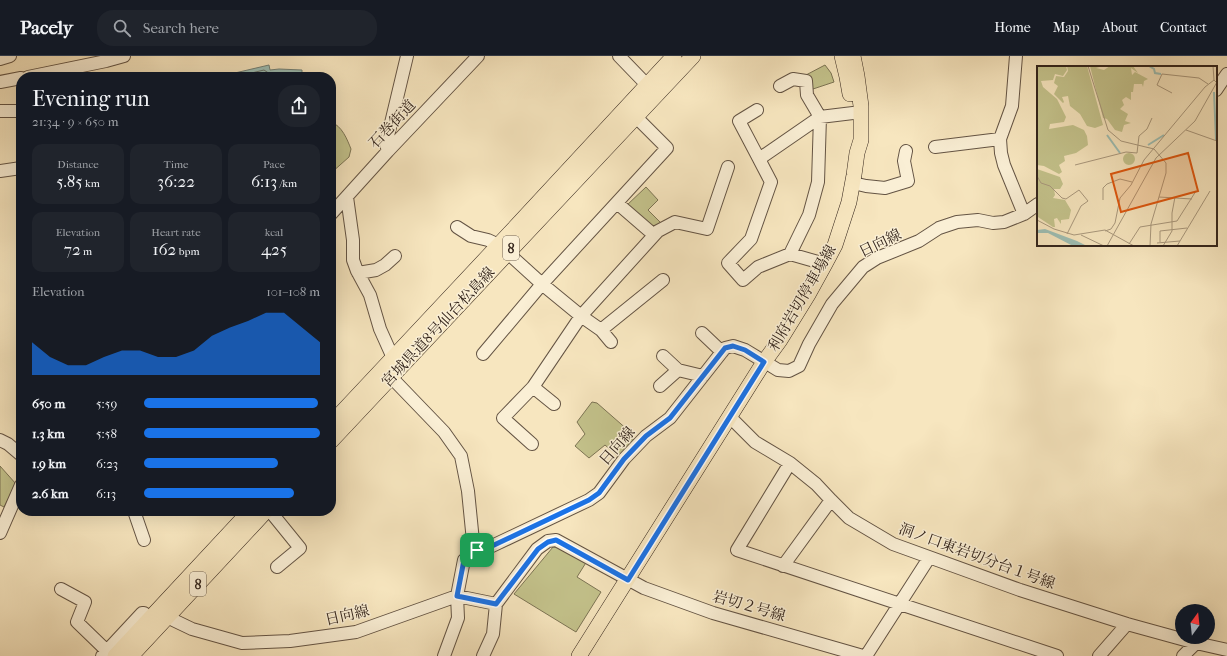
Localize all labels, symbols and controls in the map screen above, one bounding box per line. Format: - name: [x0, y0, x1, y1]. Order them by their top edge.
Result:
- search box: [97, 10, 377, 46]
- text: Pacely: [20, 17, 73, 39]
- icon: search: [111, 17, 133, 39]
- text: Search here: [143, 19, 219, 37]
- text: Home: [994, 19, 1031, 36]
- text: Map: [1053, 19, 1080, 36]
- text: About: [1102, 19, 1138, 36]
- text: Contact: [1160, 19, 1207, 36]
- inset map: [1037, 66, 1217, 246]
- button: share: [278, 85, 320, 127]
- text: Evening run: [32, 86, 150, 112]
- street label: 石巻街道: [365, 96, 419, 152]
- text: 21:34 · 9 × 650 m: [32, 114, 119, 129]
- text: Distance: [57, 158, 99, 171]
- text: Time: [164, 158, 189, 171]
- text: Pace: [263, 158, 285, 171]
- text: 5.85: [56, 171, 83, 191]
- text: 36:22: [157, 171, 195, 191]
- text: 6:13: [251, 171, 277, 191]
- text: km: [83, 177, 100, 190]
- text: /km: [277, 177, 297, 190]
- street label: 日向線: [856, 225, 904, 261]
- text: Elevation: [56, 226, 100, 239]
- text: Heart rate: [151, 226, 201, 239]
- text: kcal: [265, 226, 283, 239]
- road number: 8: [503, 236, 519, 260]
- text: 72: [64, 239, 81, 259]
- text: 162: [152, 239, 176, 259]
- text: 425: [261, 239, 287, 259]
- street label: 利府岩切停車場線: [764, 242, 840, 354]
- text: m: [81, 245, 92, 258]
- text: bpm: [176, 245, 200, 258]
- street label: 宮城県道8号仙台松島線: [378, 263, 498, 391]
- text: Elevation: [32, 284, 85, 299]
- text: 101–108 m: [266, 284, 320, 299]
- text: 650 m: [32, 396, 65, 411]
- text: 5:59: [96, 396, 117, 411]
- street label: 日向線: [595, 423, 639, 469]
- text: 1.3 km: [32, 426, 65, 441]
- text: 5:58: [96, 426, 117, 441]
- text: 1.9 km: [32, 456, 66, 471]
- text: 6:23: [96, 456, 118, 471]
- text: 2.6 km: [32, 486, 69, 501]
- text: 6:13: [96, 486, 116, 501]
- street label: 洞ノ口東岩切分台１号線: [896, 519, 1058, 593]
- pin: [460, 533, 494, 567]
- icon: arrive: [466, 539, 488, 561]
- road number: 8: [190, 572, 206, 596]
- street label: 岩切２号線: [710, 587, 788, 625]
- street label: 日向線: [323, 601, 371, 629]
- north arrow: [1175, 604, 1215, 644]
- map controls: [1175, 604, 1215, 644]

